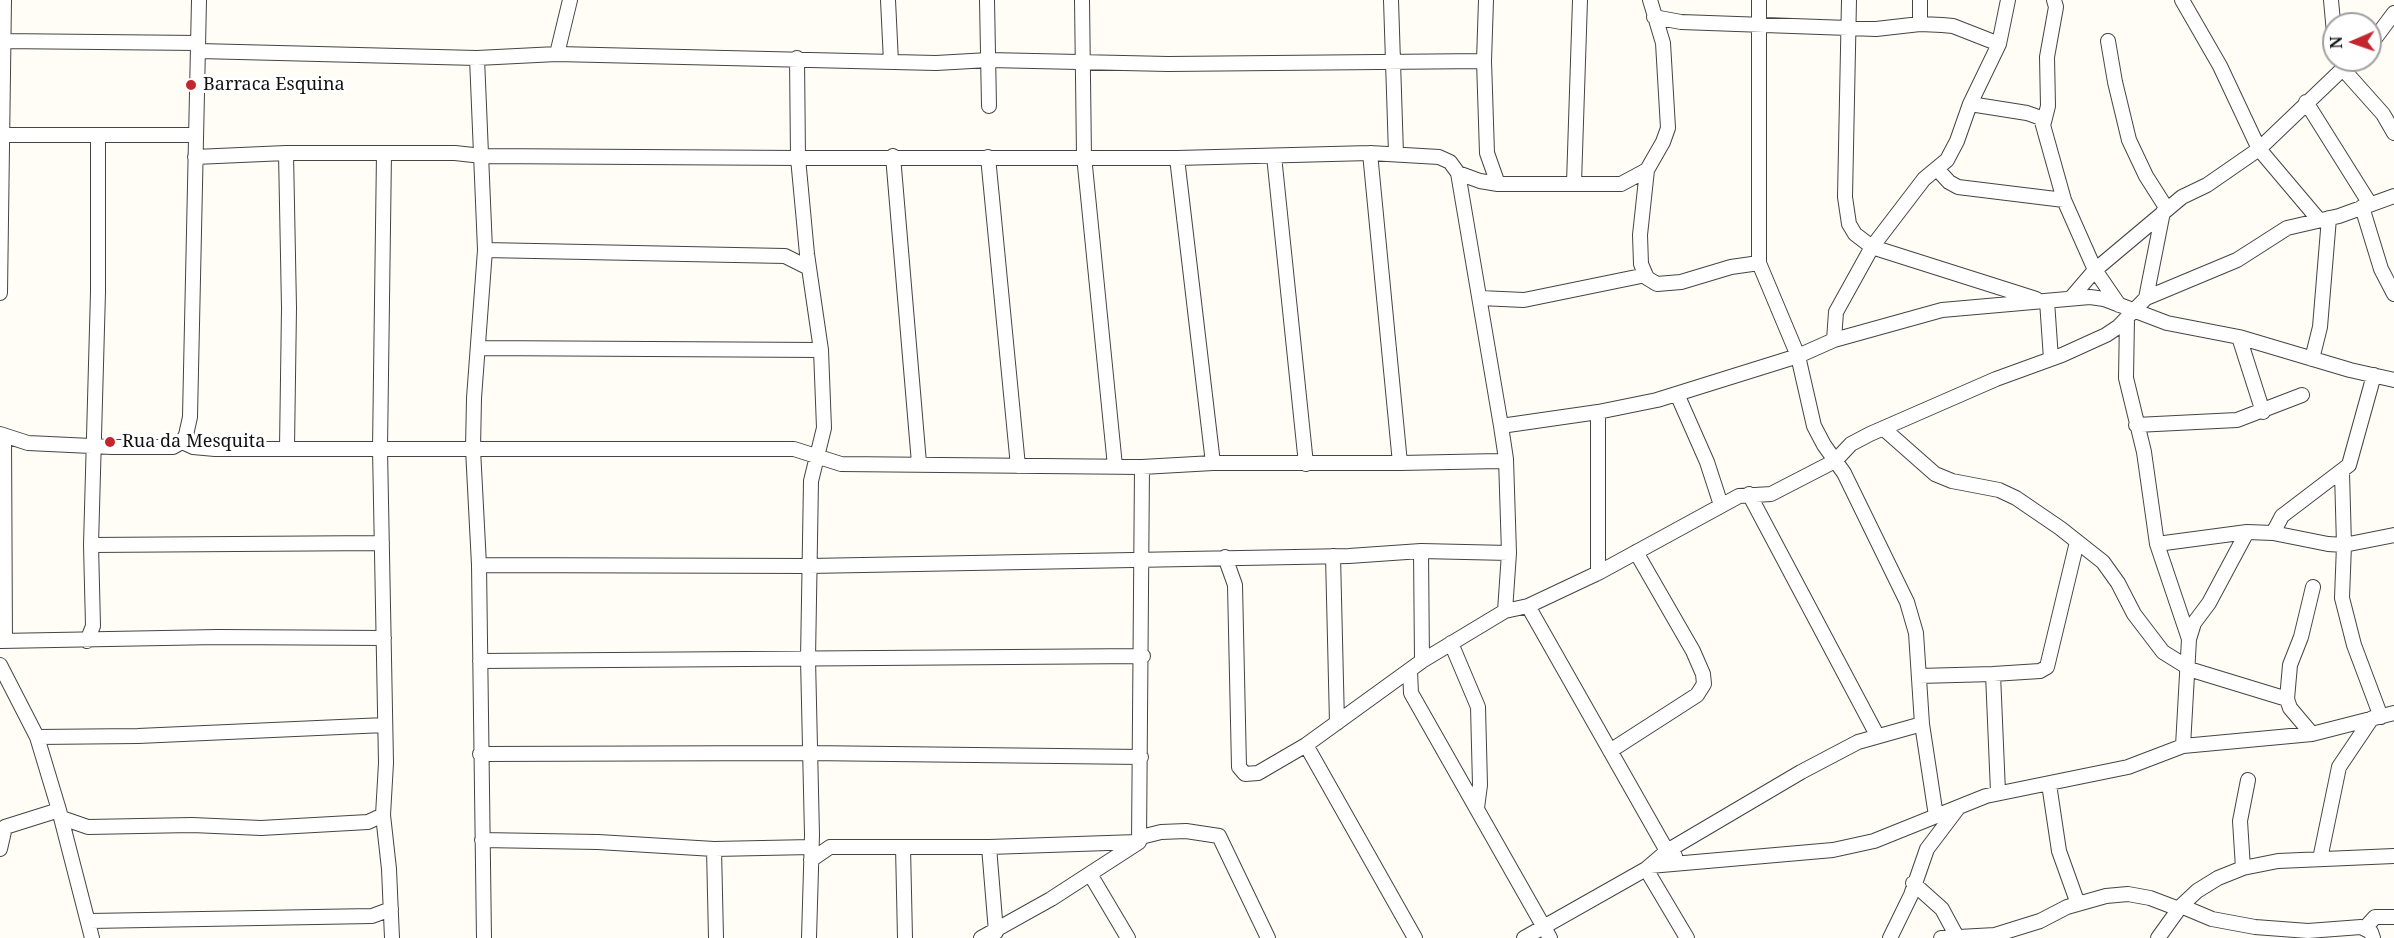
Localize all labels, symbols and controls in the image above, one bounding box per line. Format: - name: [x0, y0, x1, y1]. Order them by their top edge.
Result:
- north arrow: [2322, 12, 2382, 72]
- text: N: [2325, 36, 2347, 49]
- place label: Barraca Esquina: [203, 74, 345, 96]
- marker: Barraca Esquina: [184, 78, 198, 92]
- place label: Rua da Mesquita: [122, 431, 265, 453]
- marker: Rua da Mesquita: [103, 435, 117, 449]

